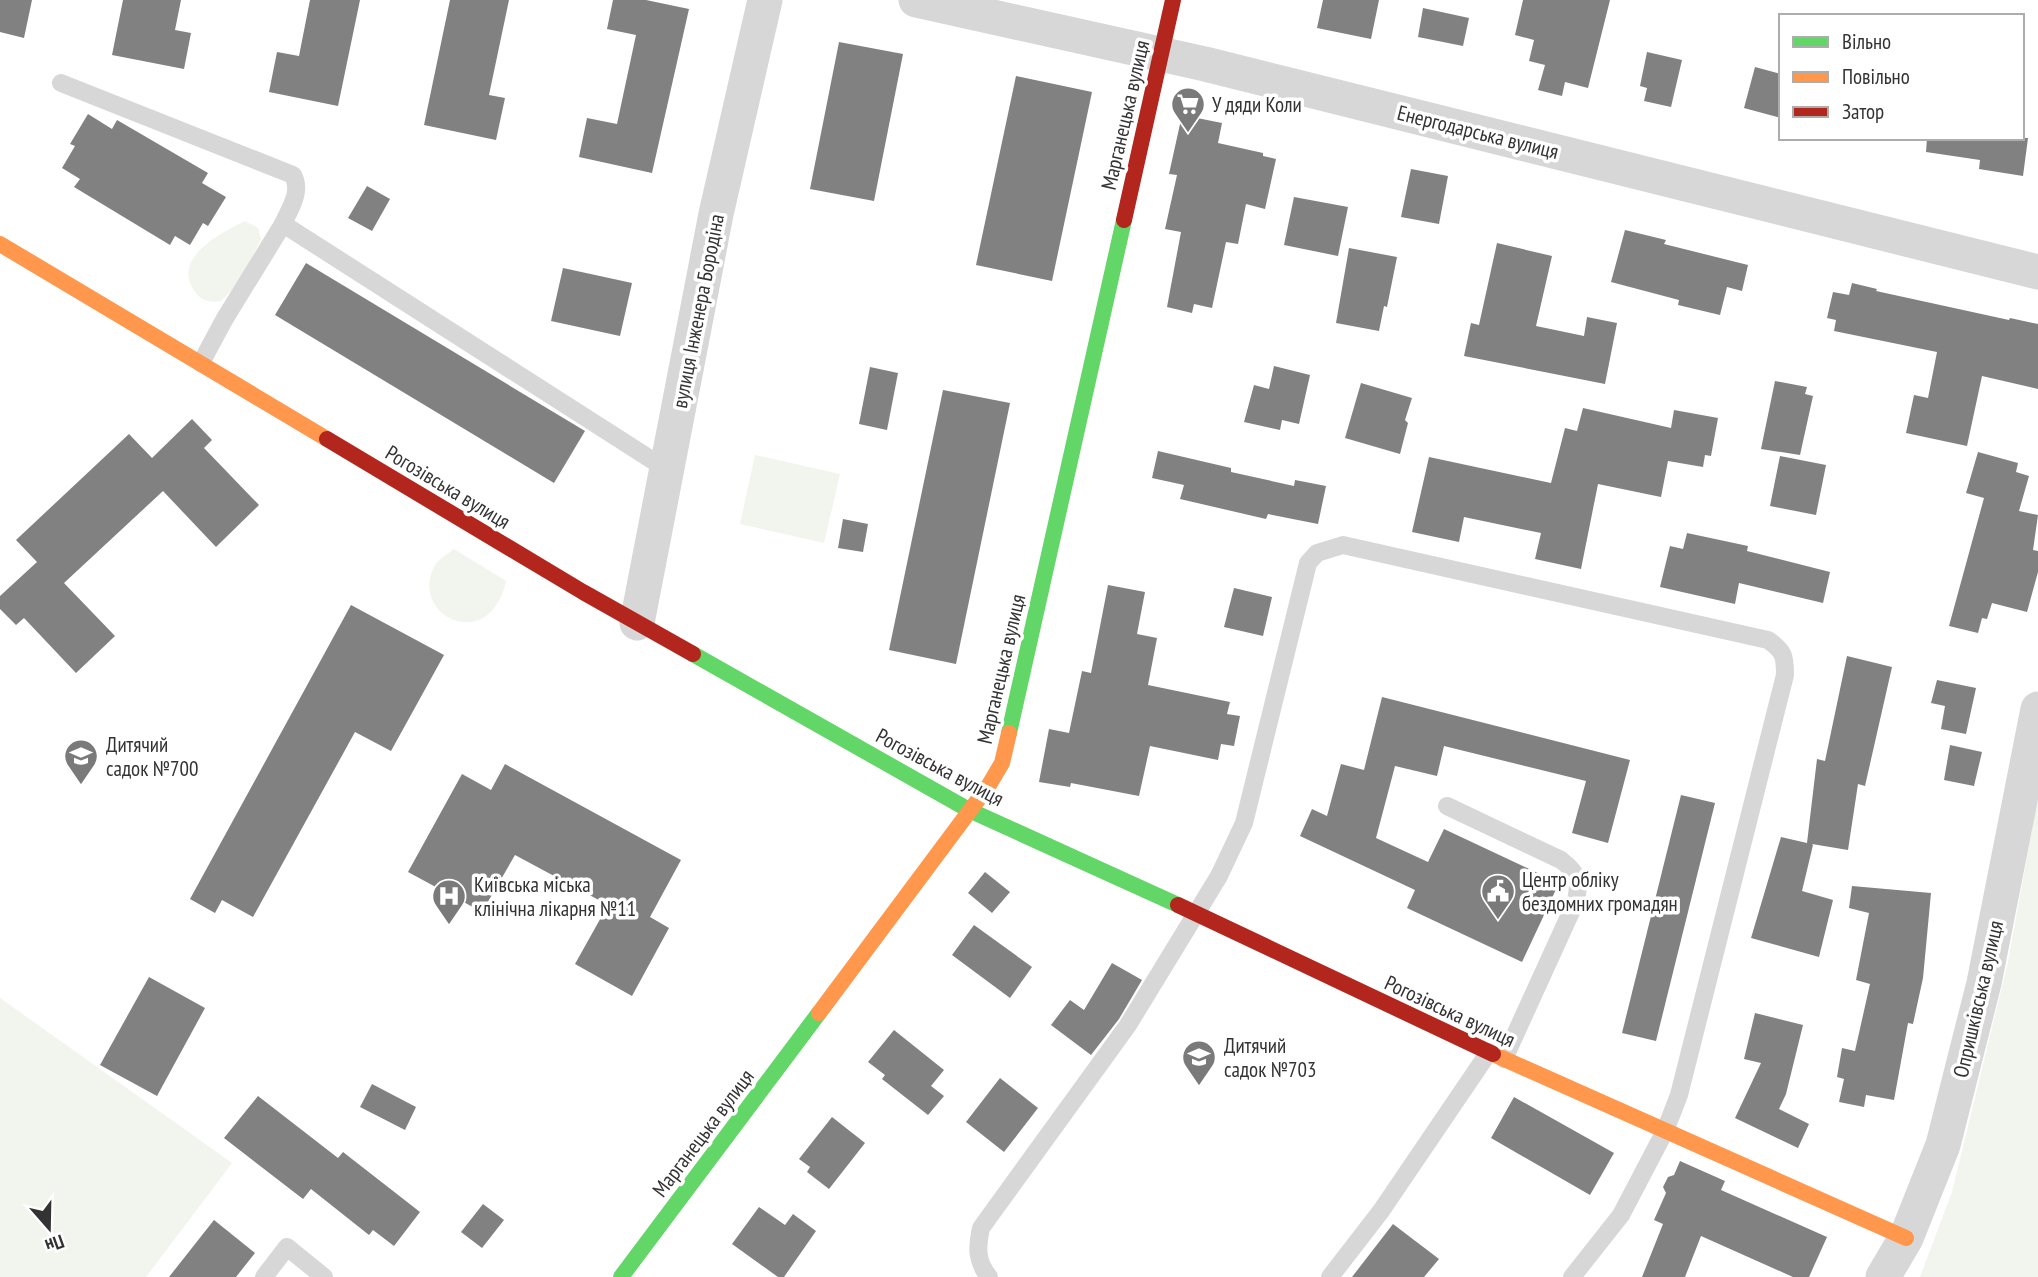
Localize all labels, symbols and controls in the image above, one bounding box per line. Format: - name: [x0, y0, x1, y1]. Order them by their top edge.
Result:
- legend: [1779, 14, 2024, 140]
- text: Вільно: [1842, 28, 1891, 55]
- street label: Марганецька вулиця: [1095, 38, 1155, 192]
- text: Повільно: [1842, 63, 1910, 90]
- supermarket icon: У дяди Коли: [1169, 85, 1207, 134]
- place label: У дяди Коли: [1212, 91, 1302, 118]
- text: Затор: [1842, 98, 1884, 125]
- street label: Енергодарська вулиця: [1395, 99, 1561, 165]
- street label: вулиця Інженера Бородіна: [666, 212, 730, 410]
- street label: Рогозівська вулиця: [381, 439, 515, 535]
- street label: Марганецька вулиця: [971, 592, 1031, 746]
- street label: Рогозівська вулиця: [871, 722, 1009, 812]
- place label: Дитячий садок №700: [106, 731, 198, 782]
- school or university icon: Дитячий садок №700: [62, 737, 100, 786]
- place label: Центр обліку бездомних громадян: [1522, 866, 1678, 917]
- place label: Київська міська клінічна лікарня №11: [474, 871, 636, 922]
- public building icon: Центр обліку бездомних громадян: [1479, 872, 1517, 921]
- hospital icon: Київська міська клінічна лікарня №11: [430, 877, 468, 926]
- street label: Опришківська вулиця: [1947, 918, 2009, 1080]
- street label: Рогозівська вулиця: [1380, 969, 1520, 1053]
- place label: Дитячий садок №703: [1224, 1032, 1316, 1083]
- school or university icon: Дитячий садок №703: [1180, 1038, 1218, 1087]
- street label: Марганецька вулиця: [646, 1064, 760, 1202]
- north arrow: [14, 1193, 84, 1263]
- text: Пн: [42, 1230, 68, 1258]

